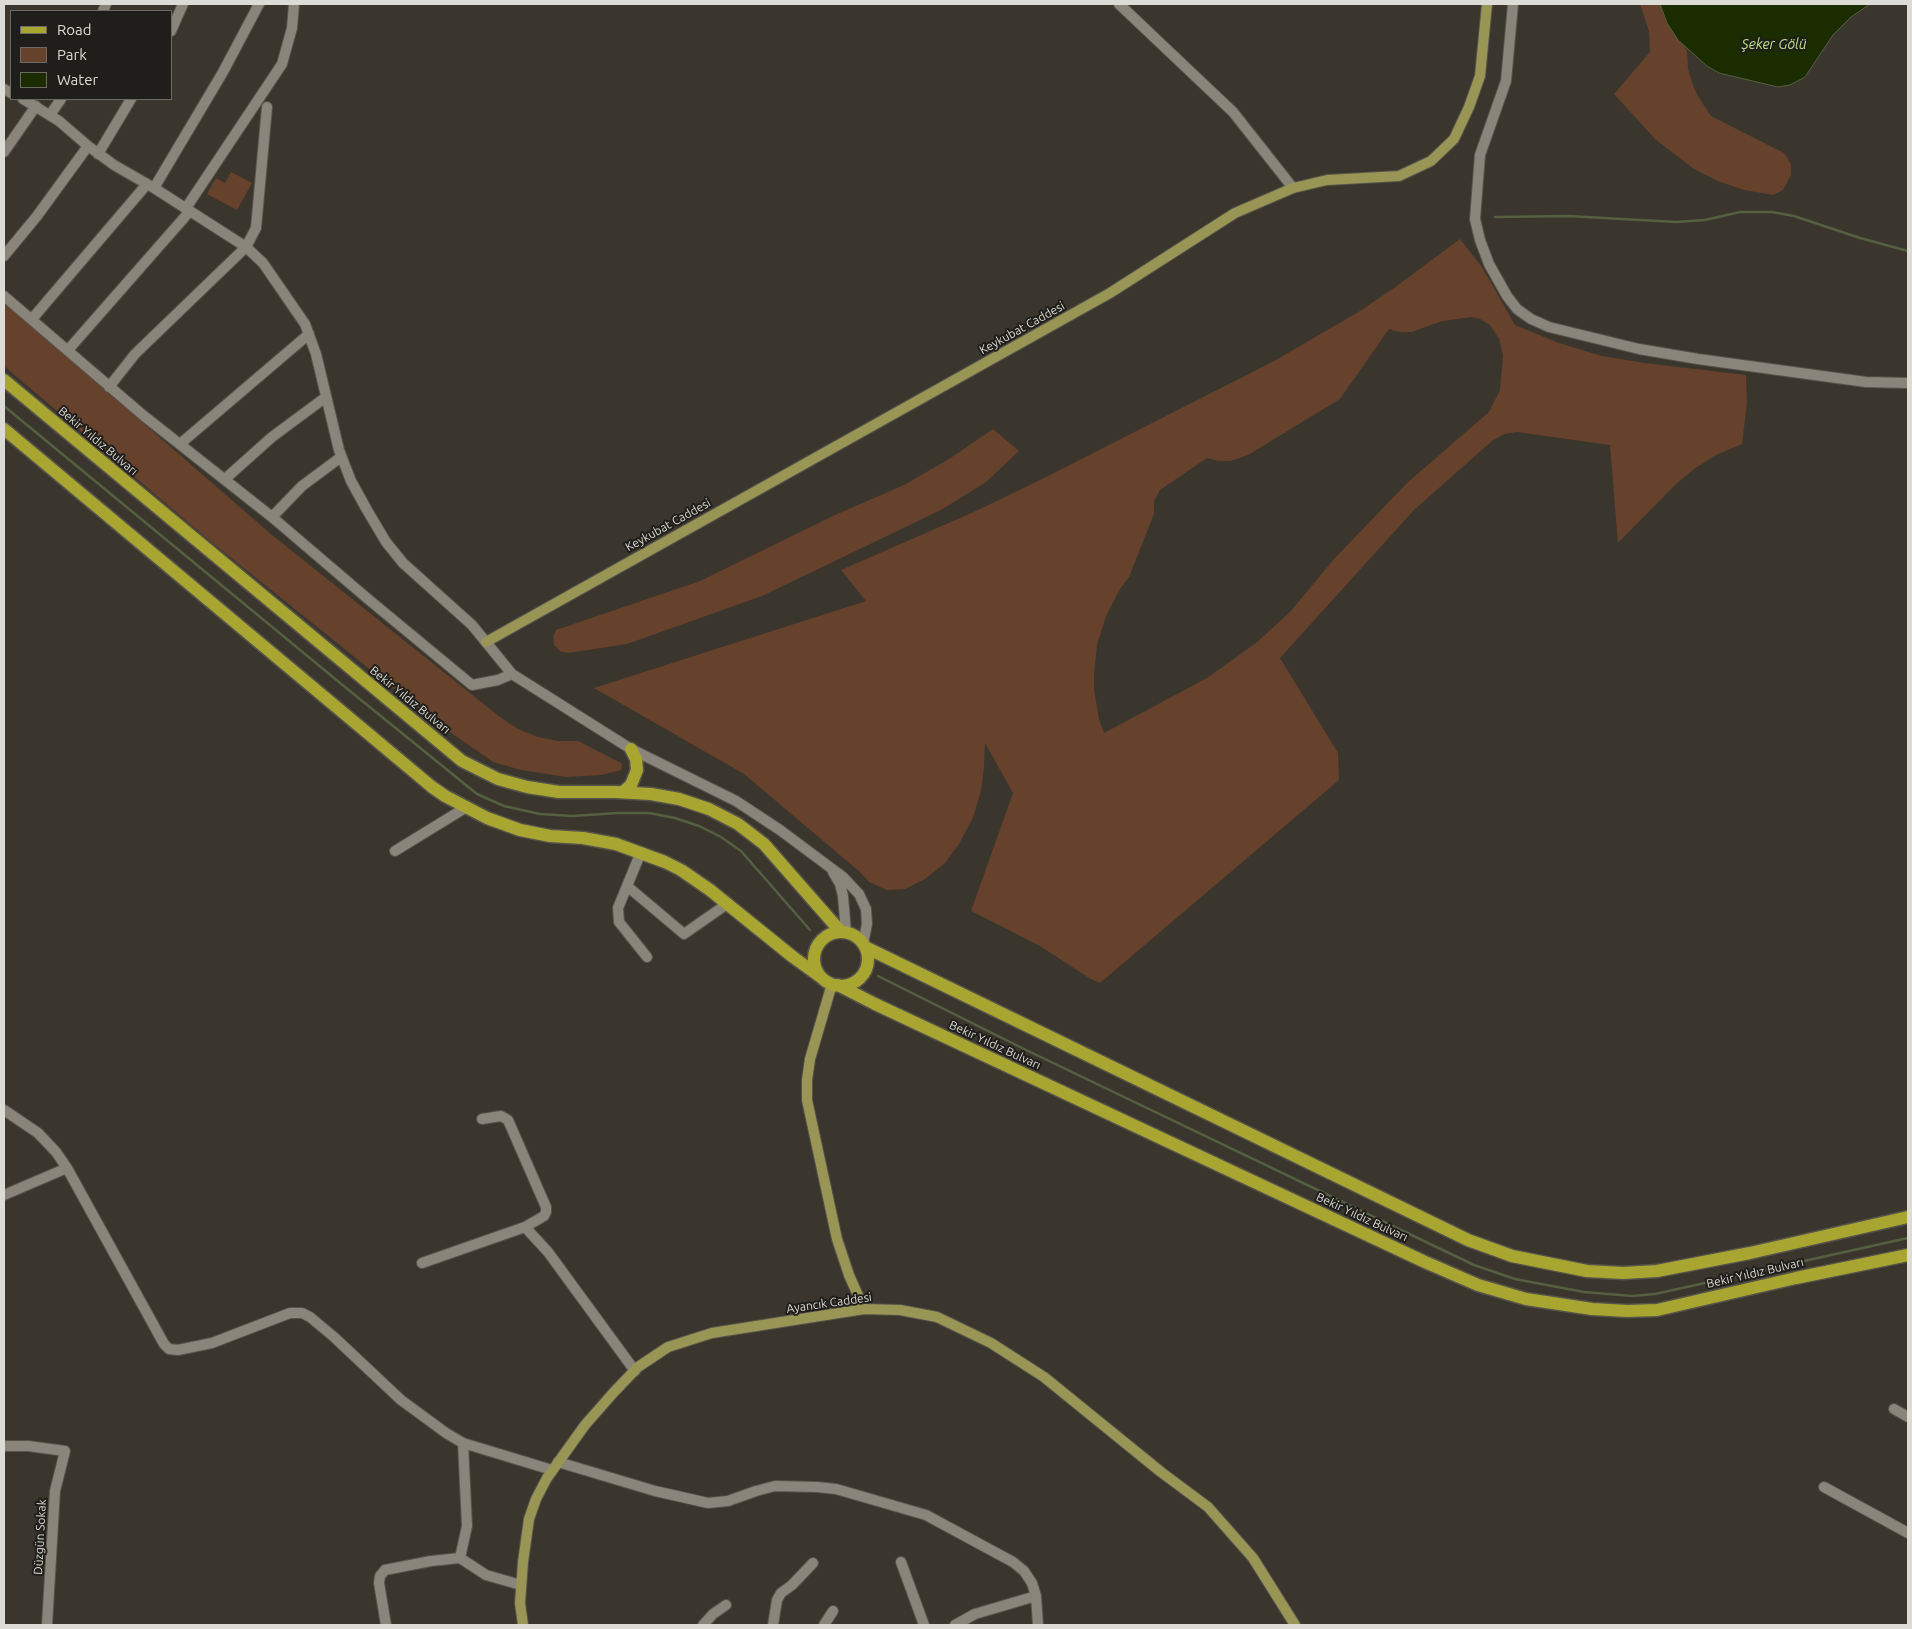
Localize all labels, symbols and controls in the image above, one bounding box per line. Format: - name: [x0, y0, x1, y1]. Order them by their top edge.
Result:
- legend: [10, 10, 172, 100]
- text: Road: [57, 21, 92, 38]
- water label: Şeker Gölü: [1742, 36, 1806, 52]
- text: Park: [57, 46, 87, 63]
- text: Water: [57, 71, 98, 88]
- street label: Keykubat Caddesi: [977, 299, 1067, 357]
- street label: Bekir Yıldız Bulvarı: [55, 404, 141, 478]
- street label: Keykubat Caddesi: [623, 496, 713, 554]
- street label: Bekir Yıldız Bulvarı: [367, 663, 453, 737]
- street label: Bekir Yıldız Bulvarı: [947, 1017, 1043, 1073]
- street label: Bekir Yıldız Bulvarı: [1314, 1189, 1410, 1245]
- street label: Bekir Yıldız Bulvarı: [1705, 1255, 1805, 1291]
- street label: Ayancık Caddesi: [785, 1290, 873, 1316]
- street label: Düzgün Sokak: [31, 1499, 49, 1575]

